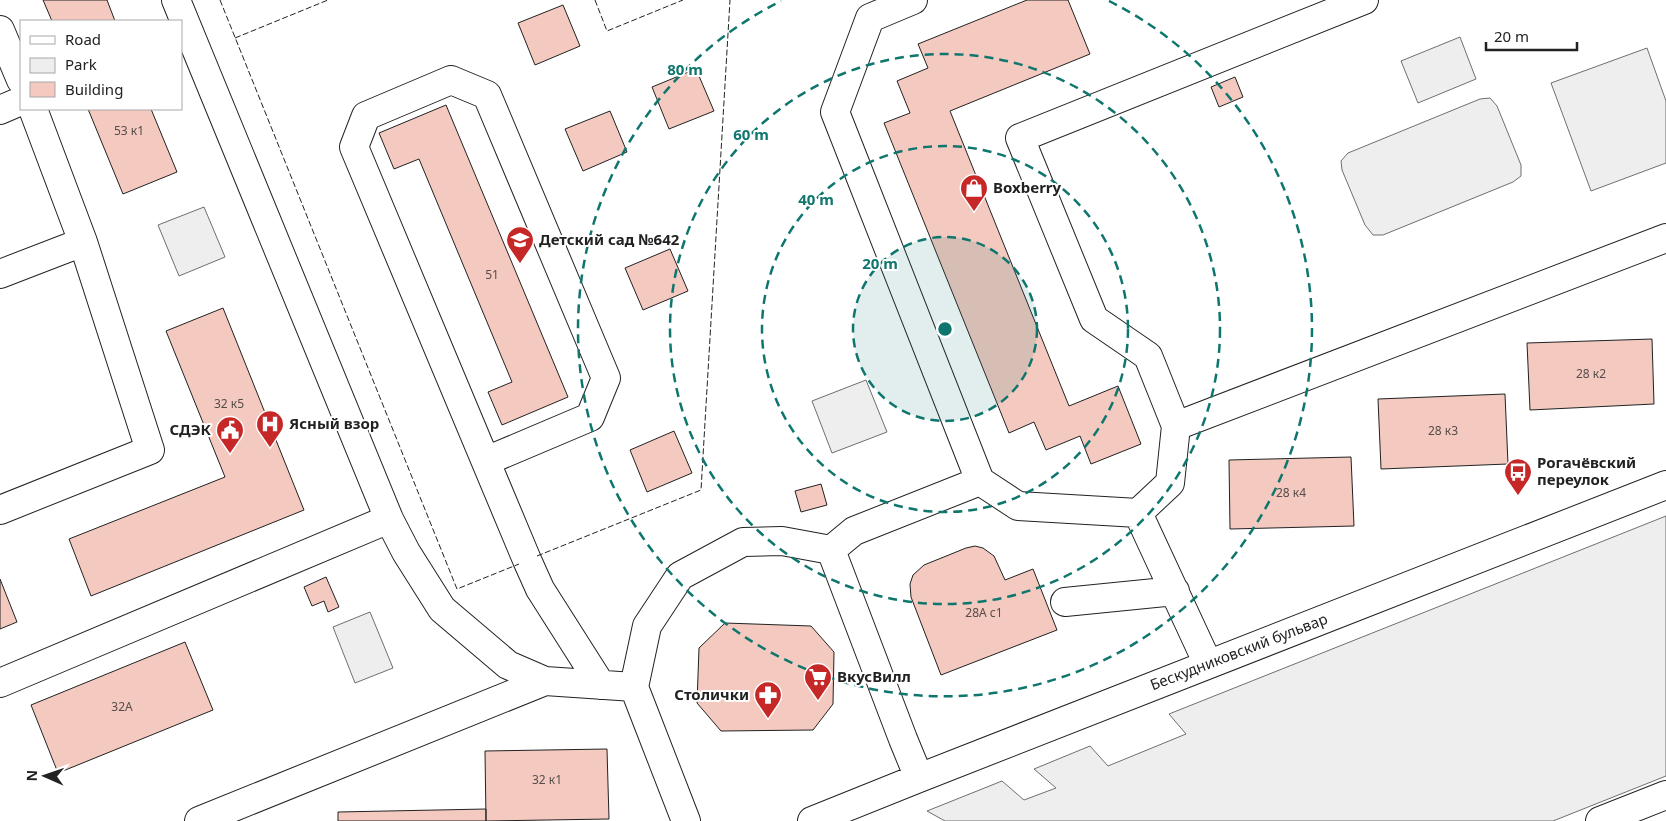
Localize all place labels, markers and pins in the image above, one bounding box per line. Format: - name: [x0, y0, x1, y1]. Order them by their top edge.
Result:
- shop icon: Boxberry: [959, 173, 989, 212]
- place label: Boxberry: [993, 177, 1062, 197]
- school or university icon: Детский сад №642: [505, 225, 535, 264]
- place label: Детский сад №642: [539, 229, 680, 249]
- centre of rings: [936, 320, 954, 338]
- hospital icon: Ясный взор: [255, 409, 285, 448]
- place label: Ясный взор: [289, 413, 379, 433]
- public building icon: СДЭК: [215, 415, 245, 454]
- place label: СДЭК: [169, 419, 212, 439]
- place label: Рогачёвский переулок: [1537, 452, 1636, 489]
- bus stop icon: Рогачёвский переулок: [1503, 457, 1533, 496]
- supermarket icon: ВкусВилл: [803, 662, 833, 701]
- place label: ВкусВилл: [837, 666, 911, 686]
- pharmacy icon: Столички: [753, 680, 783, 719]
- place label: Столички: [674, 684, 749, 704]

